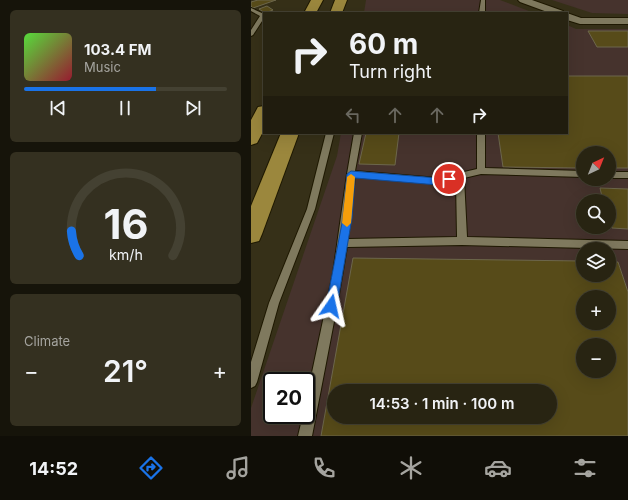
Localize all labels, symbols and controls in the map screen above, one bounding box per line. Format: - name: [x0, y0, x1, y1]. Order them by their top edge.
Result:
- text: 60 m: [349, 27, 418, 61]
- icon: right: [283, 28, 335, 80]
- text: 103.4 FM: [84, 40, 151, 59]
- text: Music: [84, 59, 121, 75]
- text: Turn right: [349, 61, 432, 82]
- icon: previous: [47, 97, 69, 119]
- icon: pause: [114, 97, 136, 119]
- icon: next: [182, 97, 204, 119]
- icon: left: [342, 104, 364, 126]
- icon: ahead: [384, 104, 406, 126]
- icon: ahead: [426, 104, 448, 126]
- icon: right: [468, 104, 490, 126]
- north arrow: [576, 146, 616, 186]
- map controls: [576, 146, 616, 378]
- pin: [432, 162, 466, 196]
- icon: arrive: [438, 168, 460, 190]
- button: search: [576, 194, 616, 234]
- text: 16: [103, 199, 148, 249]
- button: layers: [576, 242, 616, 282]
- text: km/h: [109, 246, 142, 263]
- position arrow: [310, 285, 352, 327]
- button: +: [576, 290, 616, 330]
- text: Climate: [24, 333, 70, 349]
- button: −: [576, 338, 616, 378]
- text: 21°: [103, 353, 148, 389]
- text: −: [24, 358, 39, 384]
- text: +: [212, 358, 227, 384]
- speed limit sign: 20: [263, 372, 315, 424]
- text: 14:53 · 1 min · 100 m: [370, 394, 514, 413]
- icon: directions: [137, 454, 165, 482]
- icon: music: [224, 454, 252, 482]
- icon: phone: [310, 454, 338, 482]
- icon: climate: [397, 454, 425, 482]
- icon: car: [484, 454, 512, 482]
- icon: filters: [571, 454, 599, 482]
- text: 14:52: [29, 458, 78, 479]

